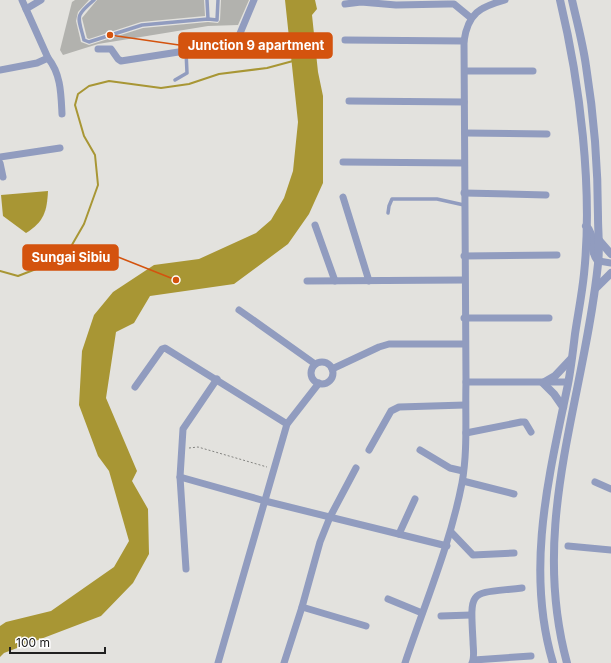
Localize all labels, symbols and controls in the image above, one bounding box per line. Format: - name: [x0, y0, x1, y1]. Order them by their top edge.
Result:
- callout: Junction 9 apartment: [179, 33, 332, 58]
- text: Junction 9 apartment: [188, 37, 325, 53]
- callout: Sungai Sibiu: [23, 245, 118, 270]
- text: Sungai Sibiu: [32, 249, 110, 265]
- scale bar: [10, 629, 105, 655]
- text: 100 m: [16, 635, 50, 650]

